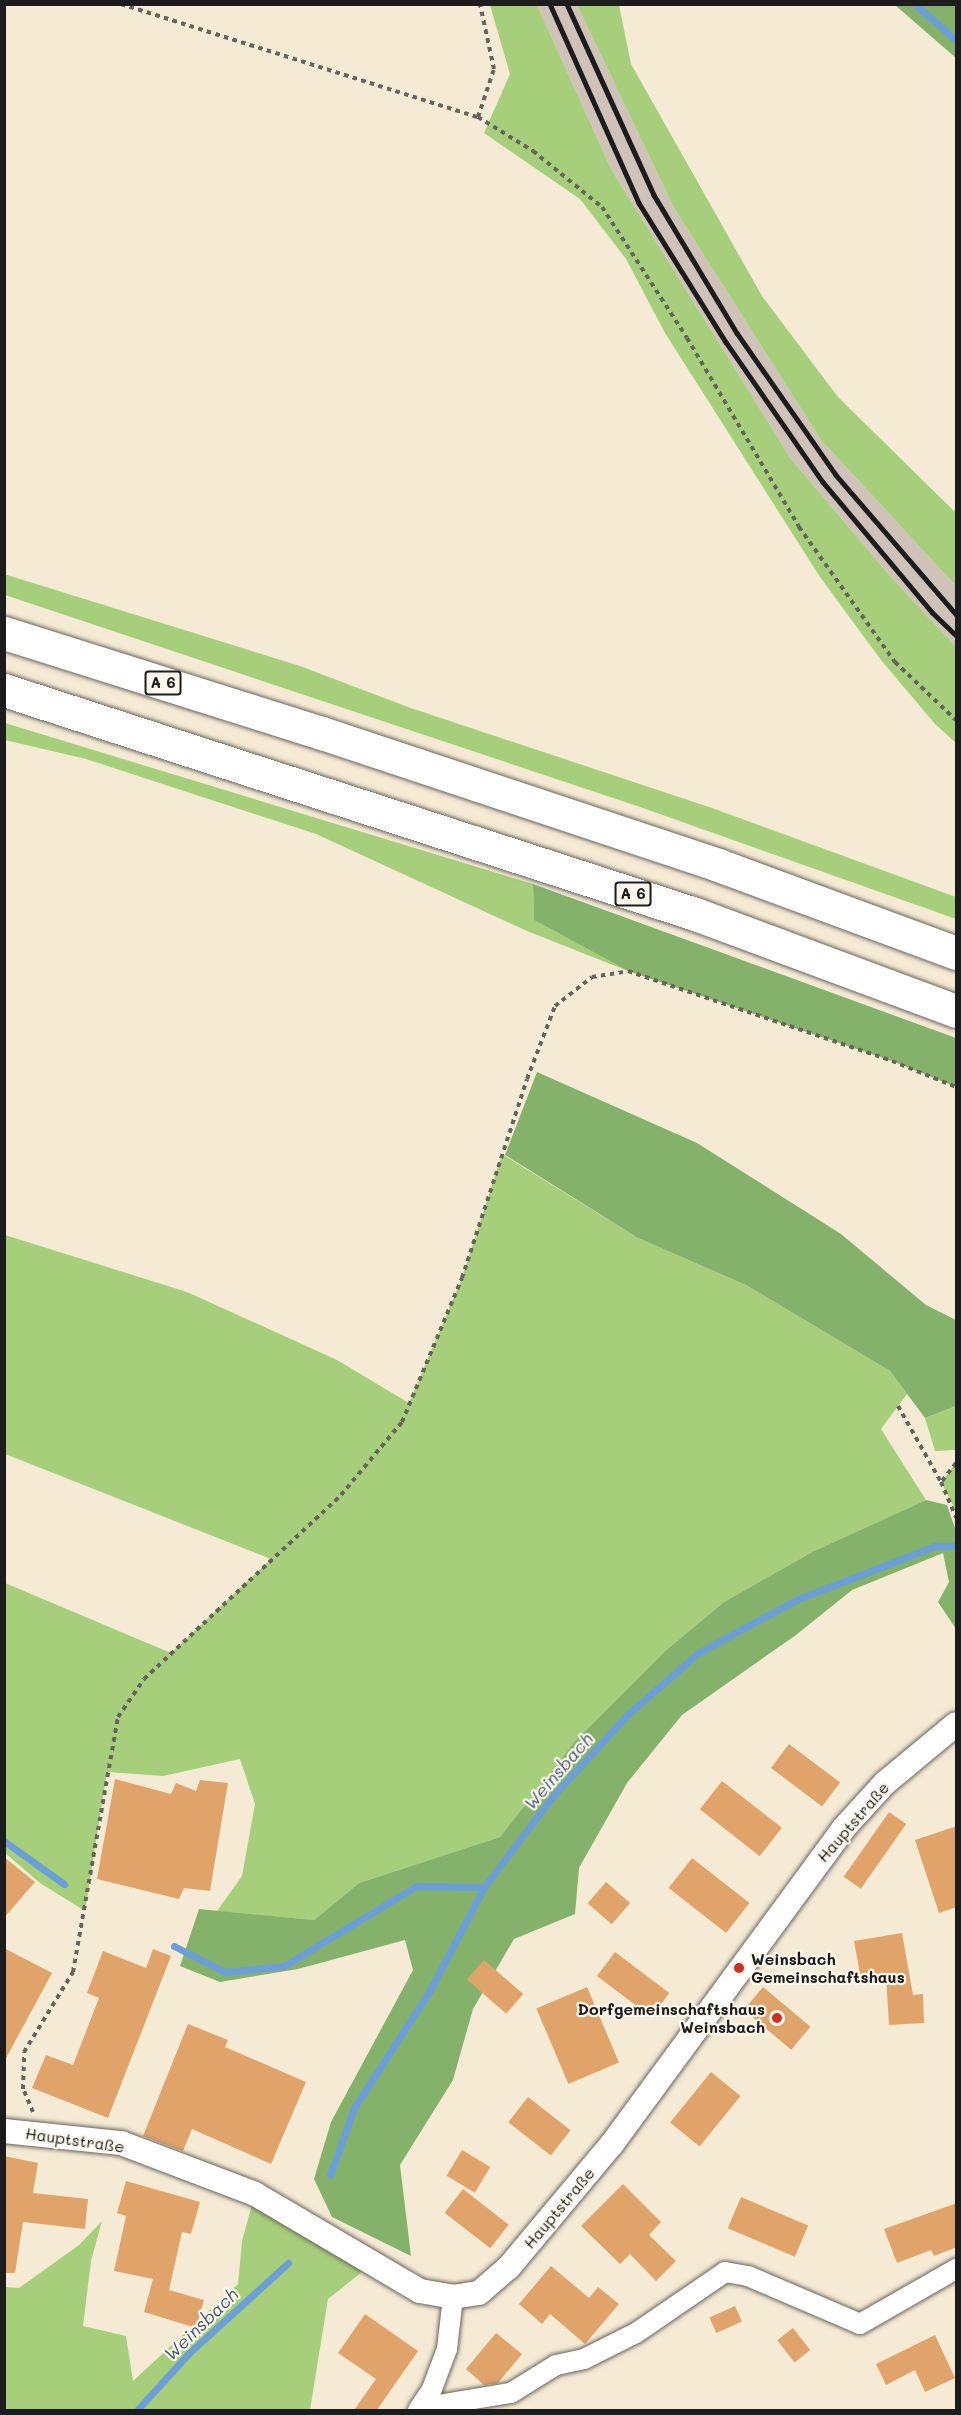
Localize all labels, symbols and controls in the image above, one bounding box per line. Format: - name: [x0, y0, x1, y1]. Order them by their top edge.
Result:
- road number: A 6: [144, 671, 182, 695]
- road number: A 6: [614, 882, 652, 906]
- water label: Weinsbach: [519, 1728, 597, 1814]
- street label: Hauptstraße: [813, 1778, 893, 1866]
- place label: Weinsbach Gemeinschaftshaus: [751, 1949, 905, 1987]
- marker: Weinsbach Gemeinschaftshaus: [732, 1961, 746, 1975]
- place label: Dorfgemeinschaftshaus Weinsbach: [578, 1999, 765, 2037]
- marker: Dorfgemeinschaftshaus Weinsbach: [770, 2011, 784, 2025]
- street label: Hauptstraße: [24, 2124, 126, 2156]
- street label: Hauptstraße: [520, 2164, 598, 2252]
- water label: Weinsbach: [159, 2283, 243, 2365]

